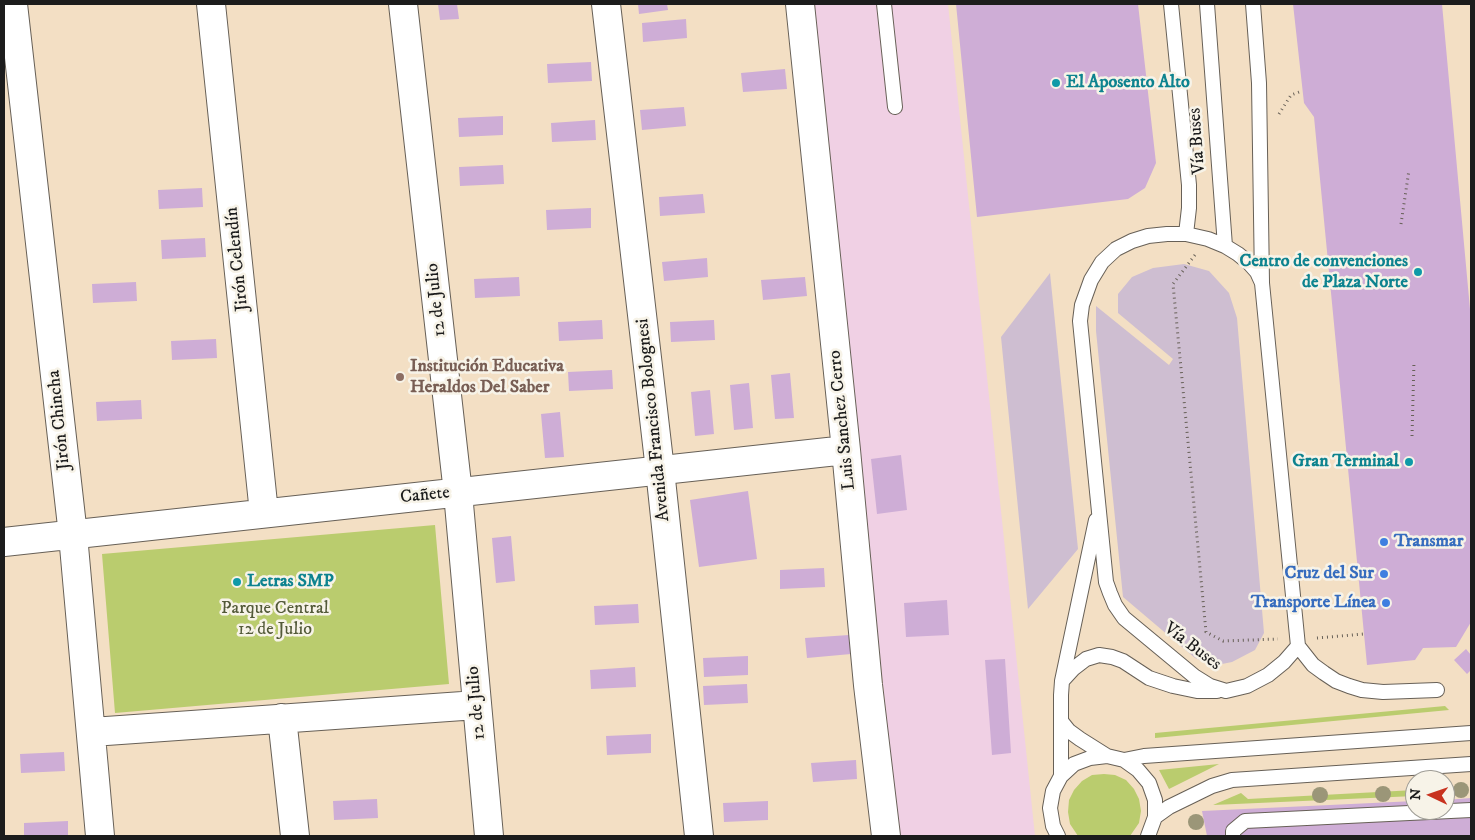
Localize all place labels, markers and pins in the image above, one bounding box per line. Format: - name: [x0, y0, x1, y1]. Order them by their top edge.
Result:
- place label: El Aposento Alto: [1066, 72, 1190, 94]
- marker: El Aposento Alto: [1050, 77, 1062, 89]
- place label: Centro de convenciones de Plaza Norte: [1239, 251, 1408, 294]
- marker: Centro de convenciones de Plaza Norte: [1412, 266, 1424, 278]
- place label: Institución Educativa Heraldos Del Saber: [410, 356, 564, 398]
- marker: Institución Educativa Heraldos Del Saber: [394, 371, 406, 383]
- place label: Gran Terminal: [1292, 451, 1399, 473]
- marker: Gran Terminal: [1403, 456, 1415, 468]
- place label: Transmar: [1394, 531, 1463, 553]
- marker: Transmar: [1378, 536, 1390, 548]
- place label: Cruz del Sur: [1285, 563, 1374, 585]
- marker: Cruz del Sur: [1378, 568, 1390, 580]
- place label: Letras SMP: [247, 571, 334, 593]
- marker: Letras SMP: [231, 576, 243, 588]
- place label: Transporte Línea: [1251, 592, 1376, 614]
- marker: Transporte Línea: [1380, 597, 1392, 609]

